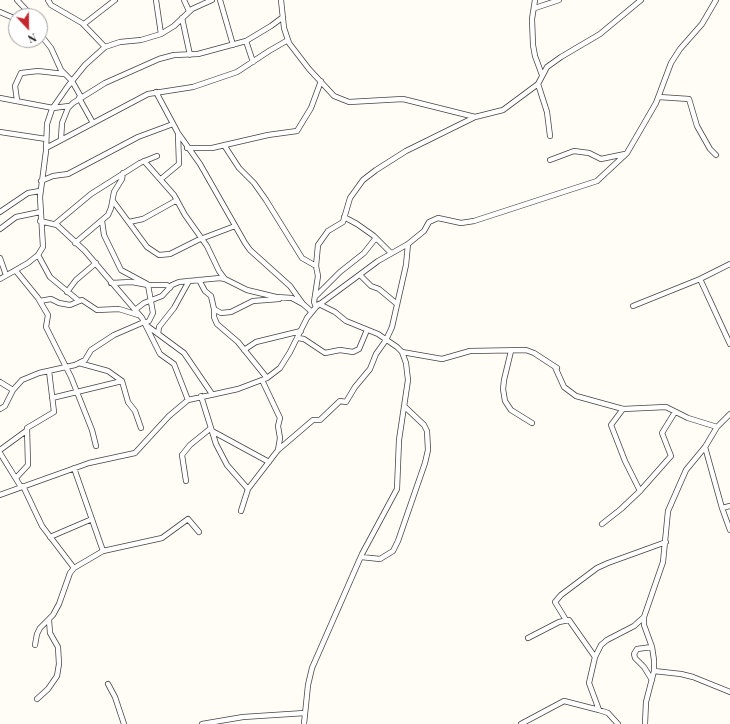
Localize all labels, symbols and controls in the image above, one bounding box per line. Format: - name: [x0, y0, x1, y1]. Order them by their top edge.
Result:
- north arrow: [8, 8, 48, 48]
- text: N: [26, 30, 39, 47]

